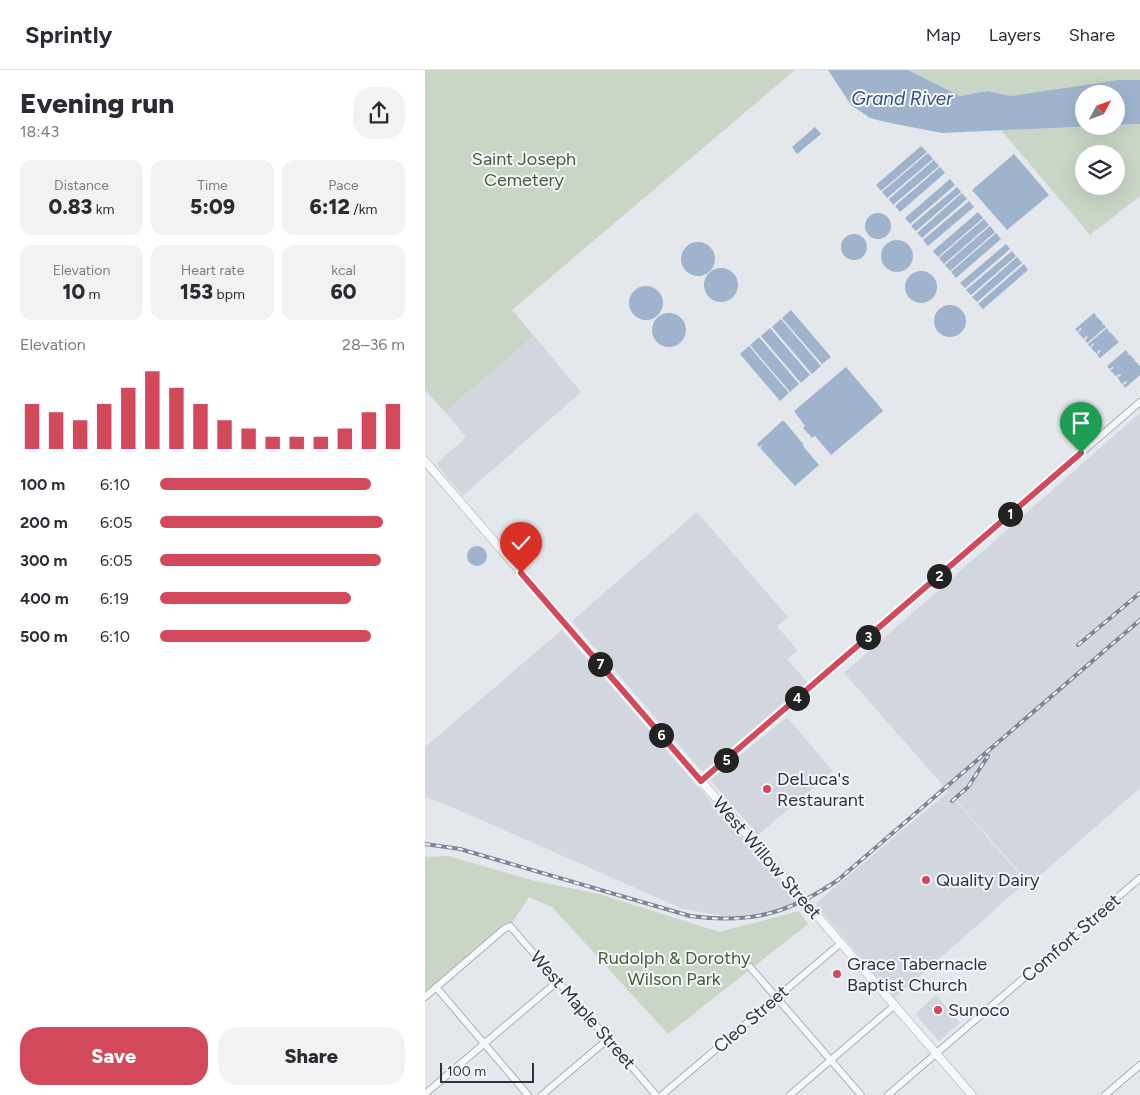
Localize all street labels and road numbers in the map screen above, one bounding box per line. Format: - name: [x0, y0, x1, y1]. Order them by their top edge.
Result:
- street label: West Willow Street: [708, 792, 826, 924]
- street label: Comfort Street: [1017, 889, 1125, 987]
- street label: West Maple Street: [526, 946, 641, 1074]
- street label: Cleo Street: [709, 980, 793, 1058]

